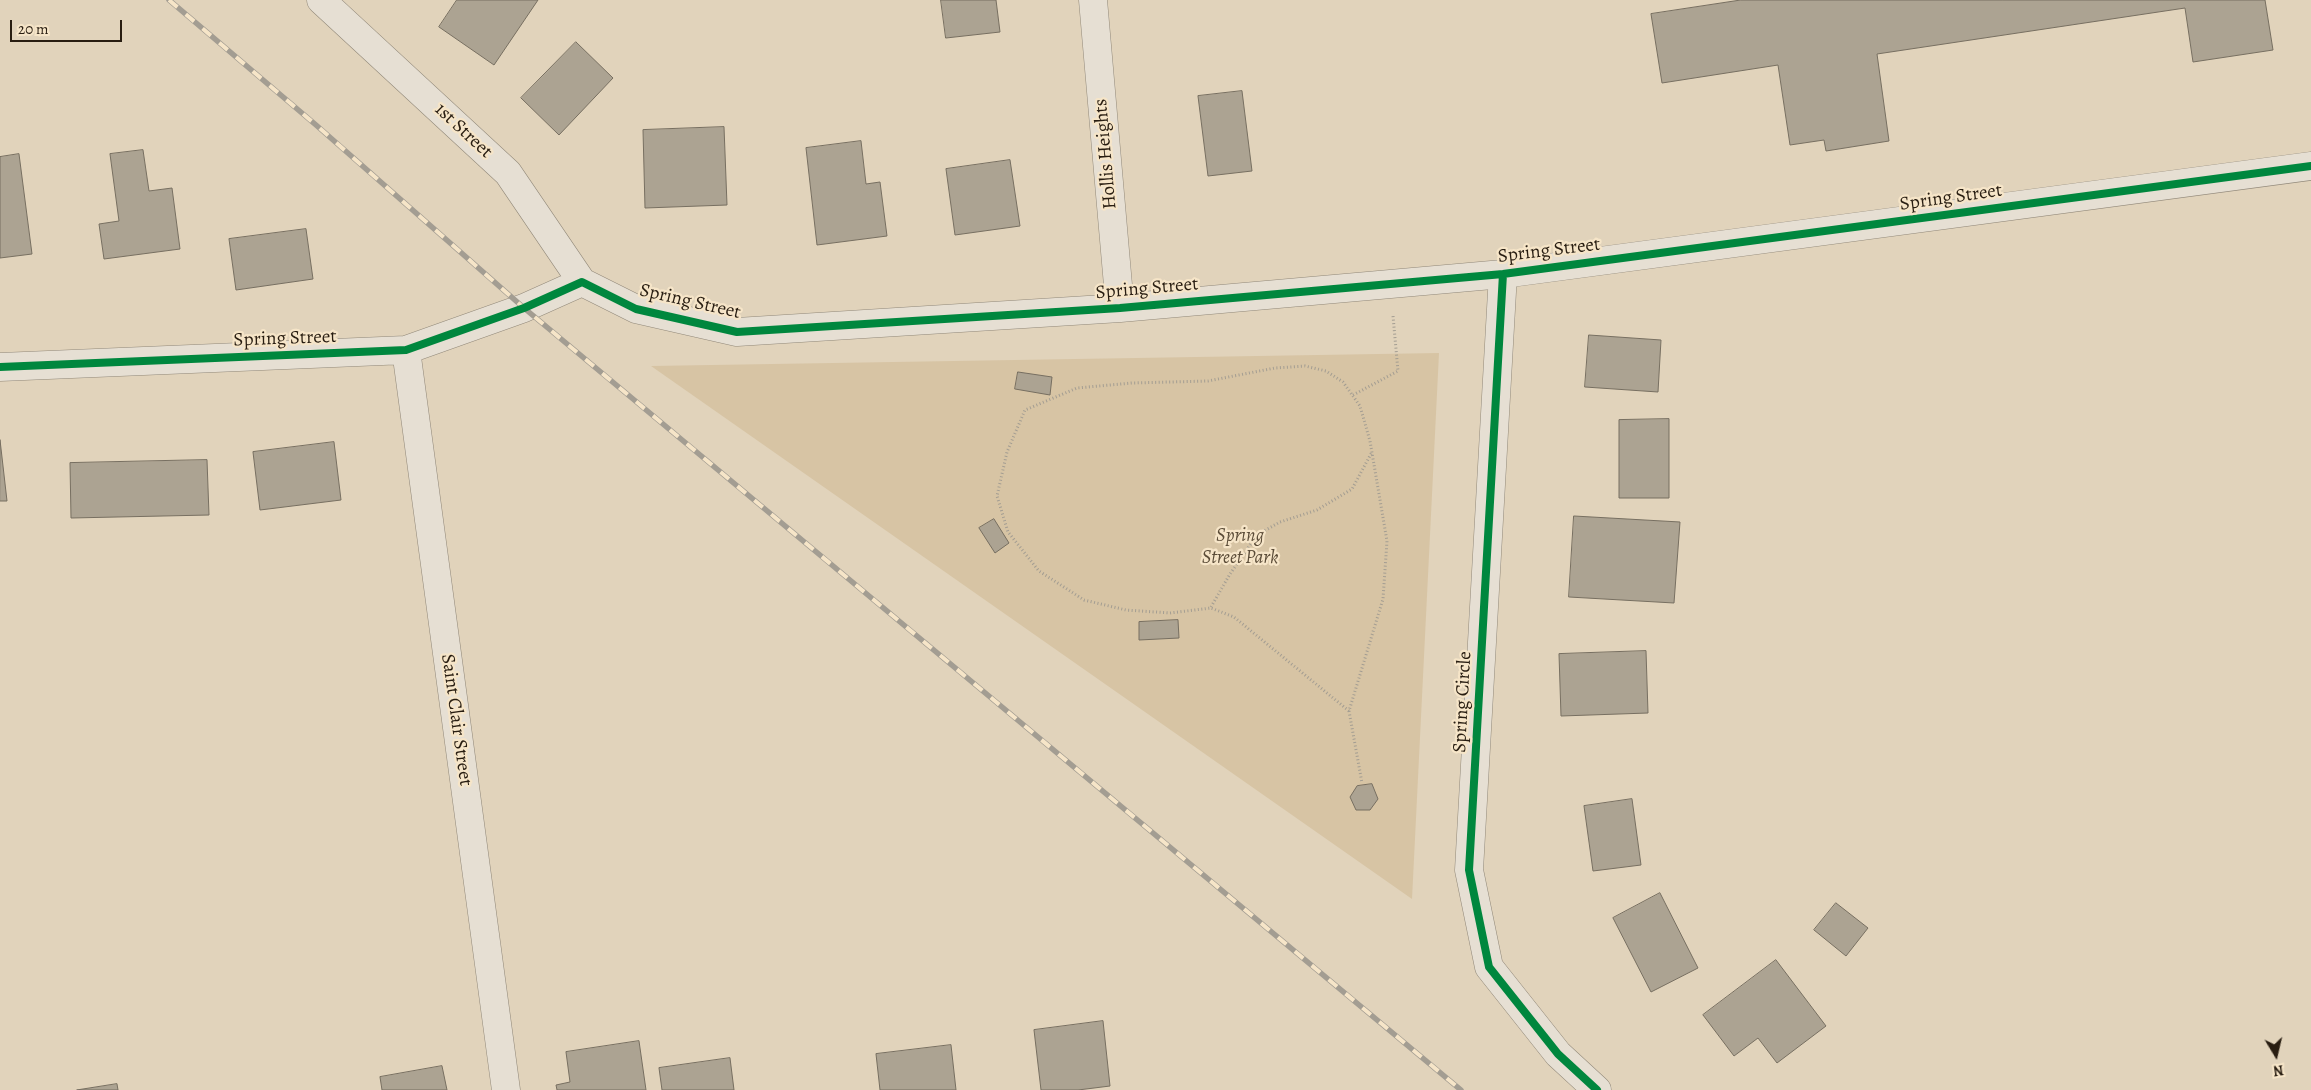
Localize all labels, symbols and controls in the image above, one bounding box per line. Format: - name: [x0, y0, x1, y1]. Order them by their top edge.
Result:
- scale bar: [12, 10, 125, 42]
- text: 20 m: [18, 19, 49, 39]
- street label: 1st Street: [429, 98, 497, 164]
- street label: Hollis Heights: [1090, 98, 1122, 210]
- street label: Spring Street: [1898, 180, 2004, 216]
- street label: Spring Street: [1496, 233, 1602, 269]
- street label: Spring Street: [1095, 273, 1199, 305]
- street label: Spring Street: [637, 279, 743, 325]
- street label: Spring Street: [233, 326, 337, 352]
- park label: Spring Street Park: [1202, 525, 1278, 569]
- street label: Spring Circle: [1449, 651, 1477, 753]
- street label: Saint Clair Street: [435, 653, 477, 787]
- north arrow: [2251, 1030, 2301, 1080]
- text: N: [2272, 1060, 2285, 1080]

